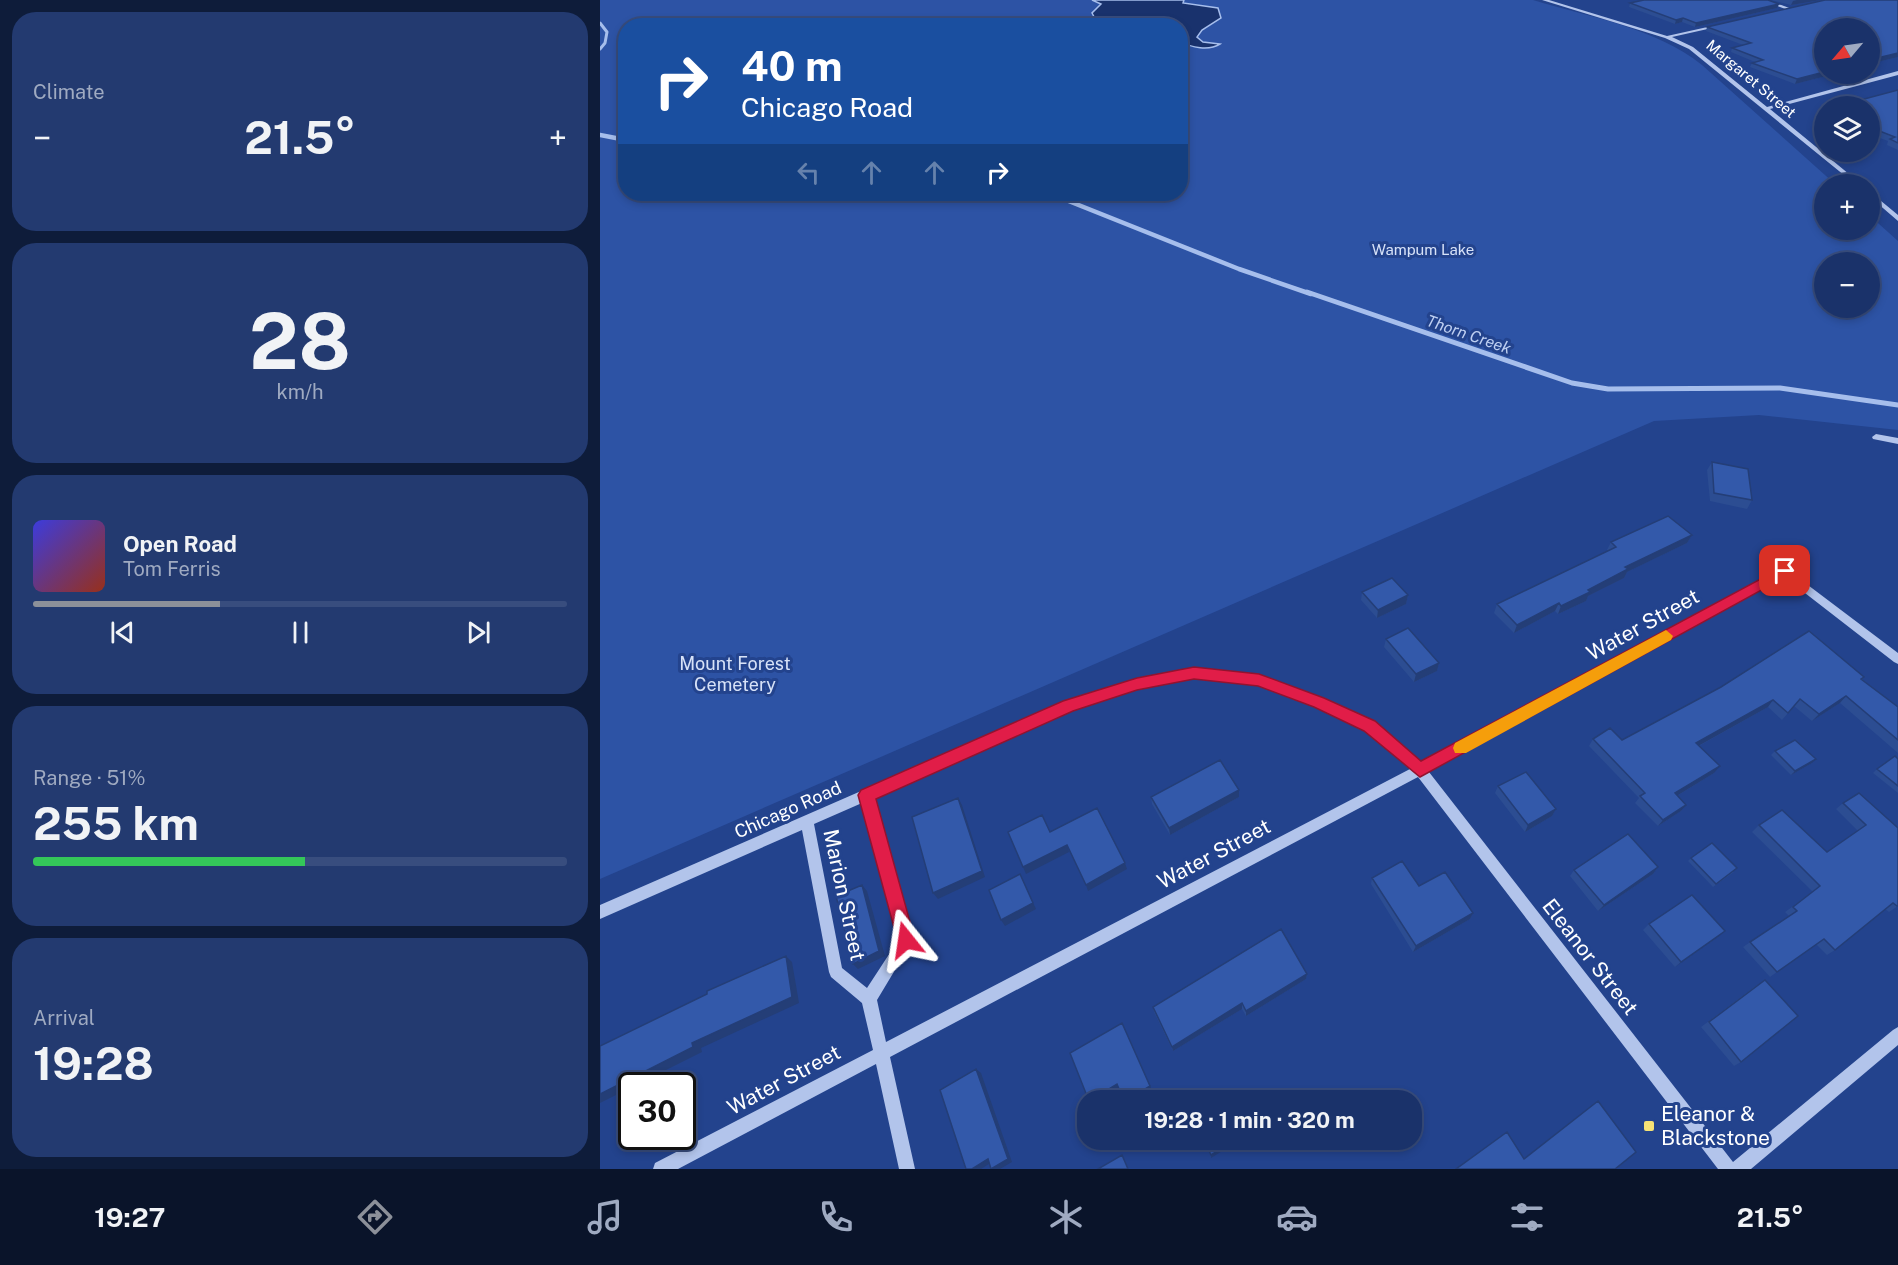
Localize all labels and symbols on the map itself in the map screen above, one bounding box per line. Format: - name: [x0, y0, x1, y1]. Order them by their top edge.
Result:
- north arrow: [1814, 18, 1880, 84]
- street label: Margaret Street: [1703, 36, 1800, 121]
- park label: Wampum Lake: [1372, 241, 1474, 258]
- water label: Thorn Creek: [1424, 311, 1514, 358]
- pin: [1759, 545, 1810, 596]
- street label: Water Street: [1582, 583, 1703, 666]
- park label: Mount Forest Cemetery: [679, 653, 791, 695]
- street label: Chicago Road: [731, 777, 845, 842]
- street label: Water Street: [1153, 813, 1275, 894]
- street label: Marion Street: [818, 827, 871, 963]
- street label: Eleanor Street: [1537, 894, 1644, 1020]
- position arrow: [874, 908, 938, 972]
- street label: Water Street: [723, 1039, 845, 1120]
- speed limit sign: 30: [618, 1072, 696, 1150]
- place label: Eleanor & Blackstone: [1661, 1101, 1770, 1150]
- marker: Eleanor & Blackstone: [1642, 1119, 1656, 1133]

